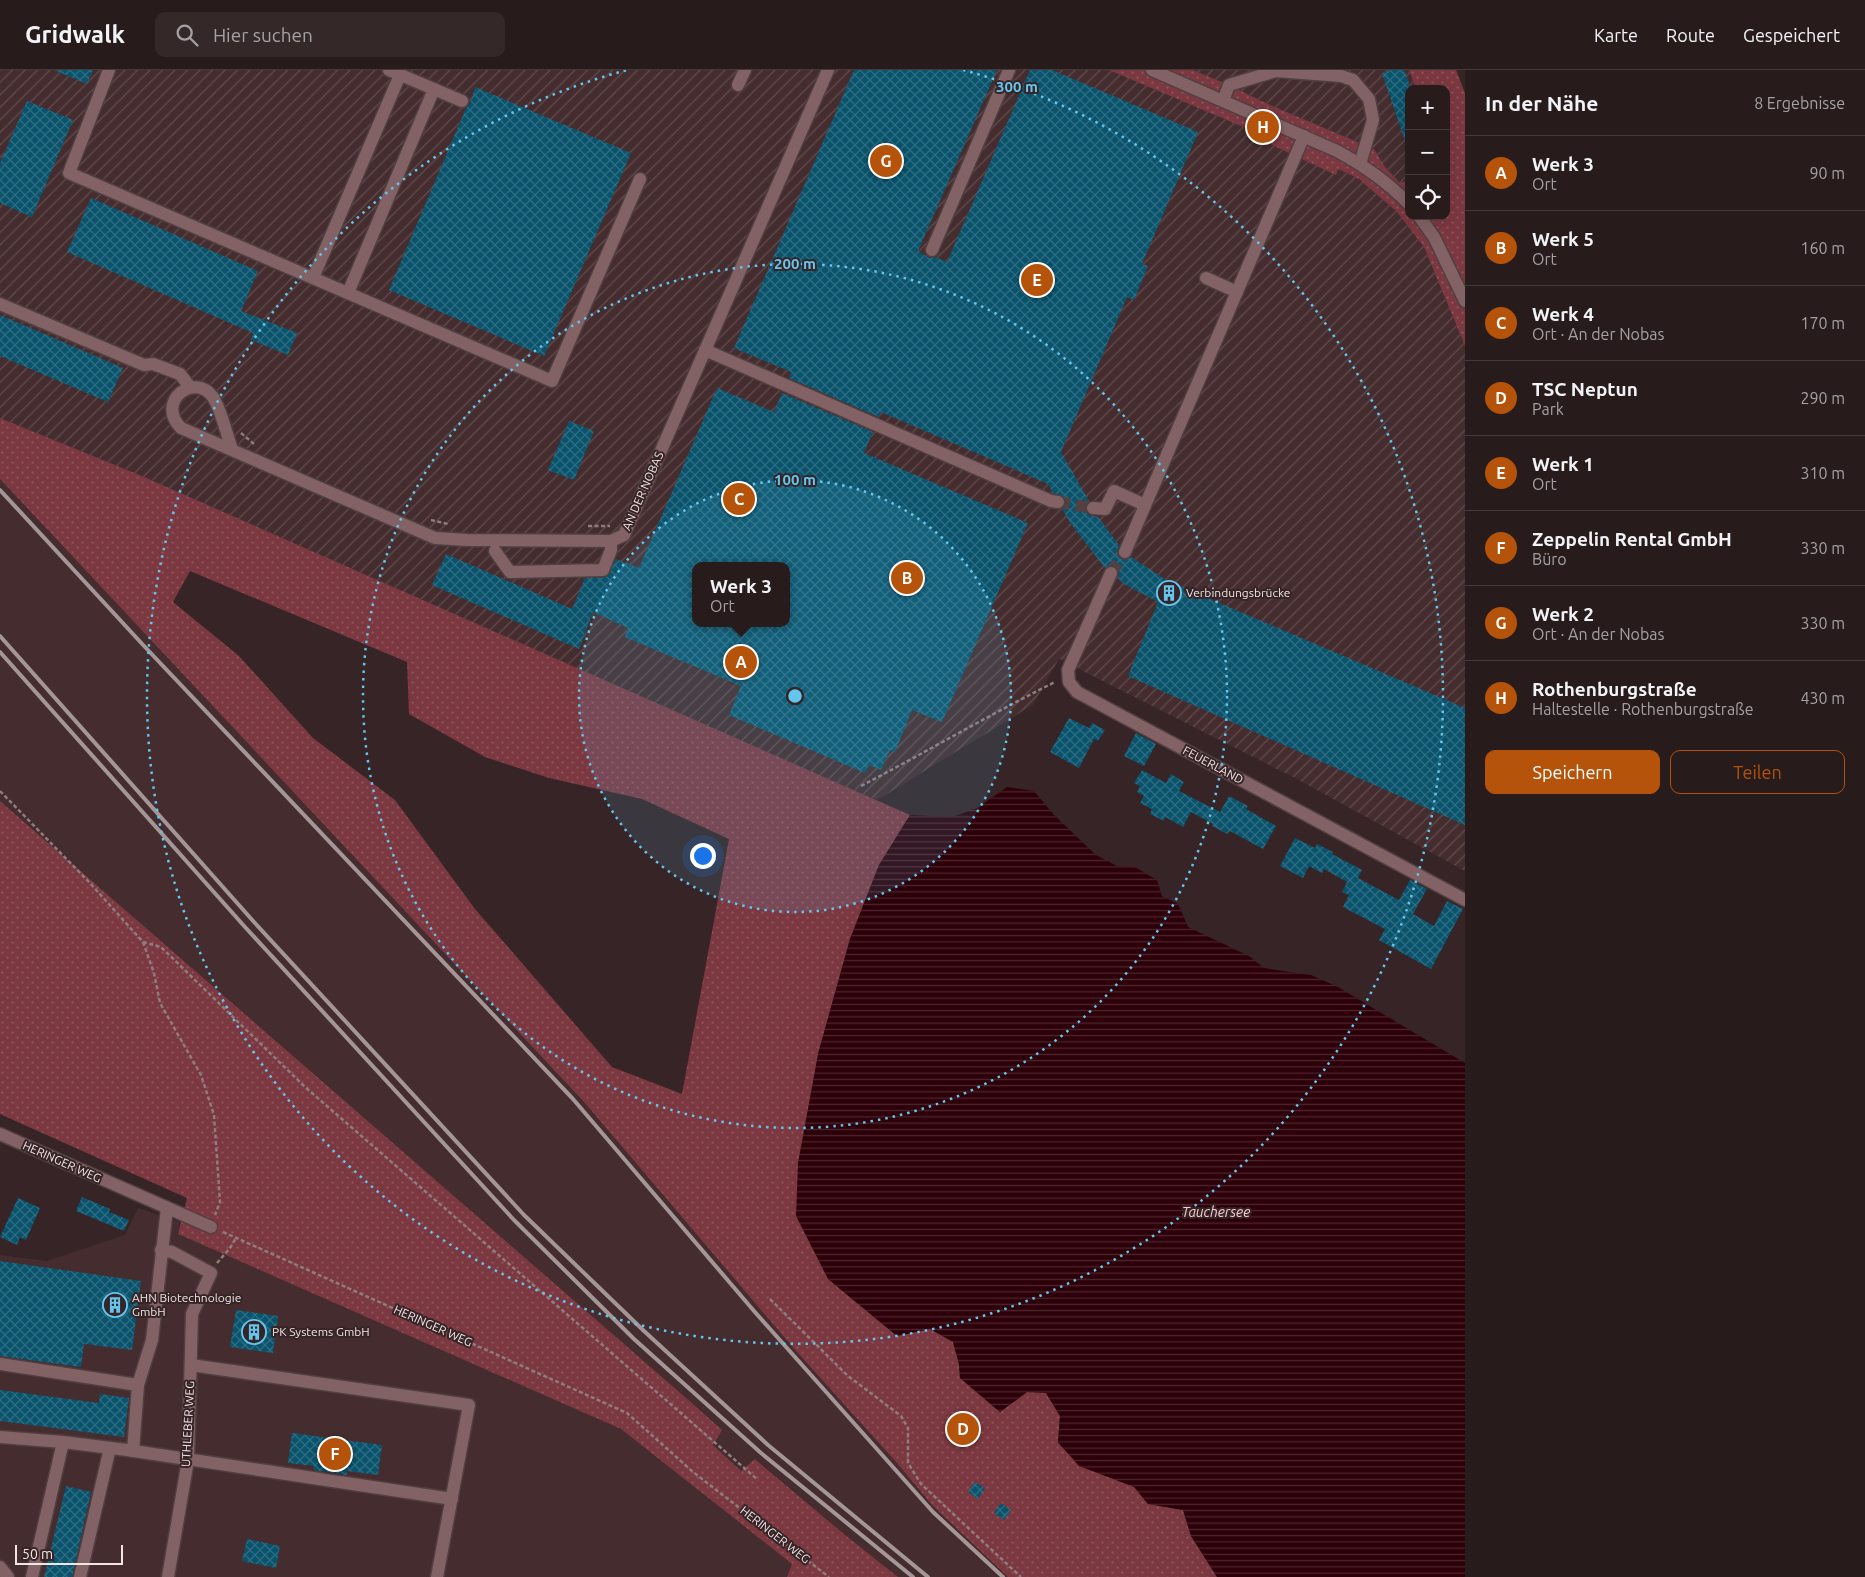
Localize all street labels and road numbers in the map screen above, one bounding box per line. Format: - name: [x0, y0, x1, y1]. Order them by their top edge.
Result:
- street label: AN DER NOBAS: [619, 450, 666, 532]
- street label: FEUERLAND: [1181, 743, 1246, 786]
- street label: HERINGER WEG: [21, 1138, 104, 1185]
- street label: HERINGER WEG: [392, 1302, 475, 1349]
- street label: UTHLEBER WEG: [179, 1381, 196, 1467]
- street label: HERINGER WEG: [738, 1503, 813, 1566]

